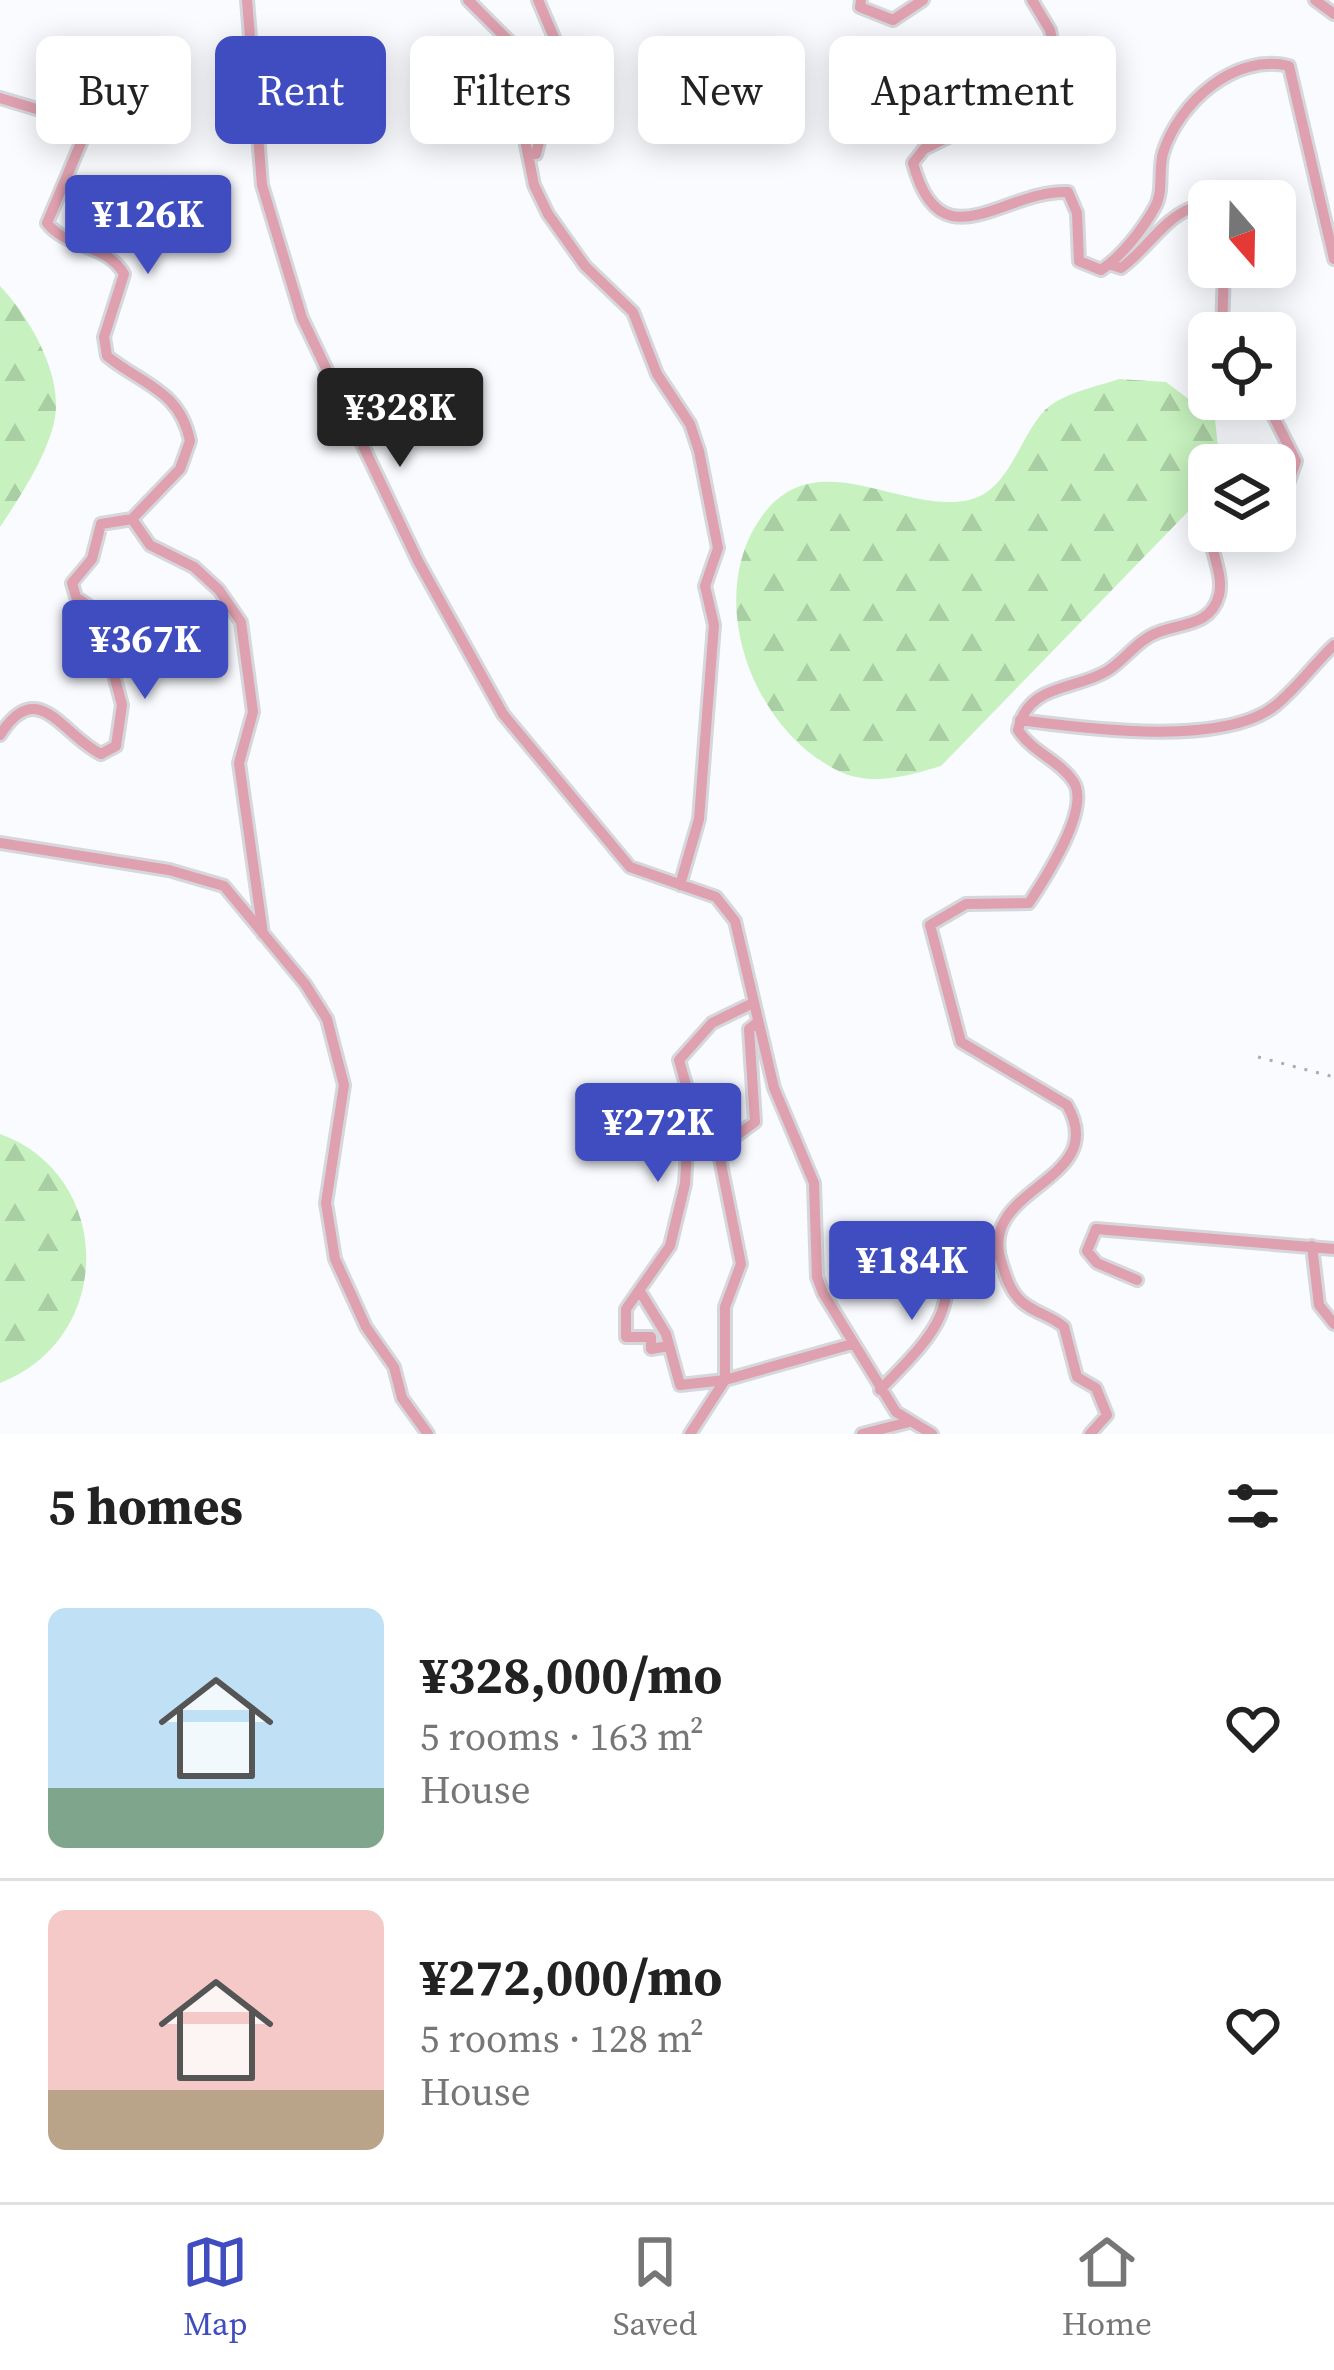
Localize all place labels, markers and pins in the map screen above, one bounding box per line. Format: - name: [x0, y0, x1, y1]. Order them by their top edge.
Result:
- pin: ¥126K: [64, 175, 232, 277]
- pin: ¥328K: [316, 368, 484, 470]
- pin: ¥367K: [61, 600, 229, 702]
- pin: ¥272K: [574, 1083, 742, 1185]
- pin: ¥184K: [828, 1221, 996, 1323]

